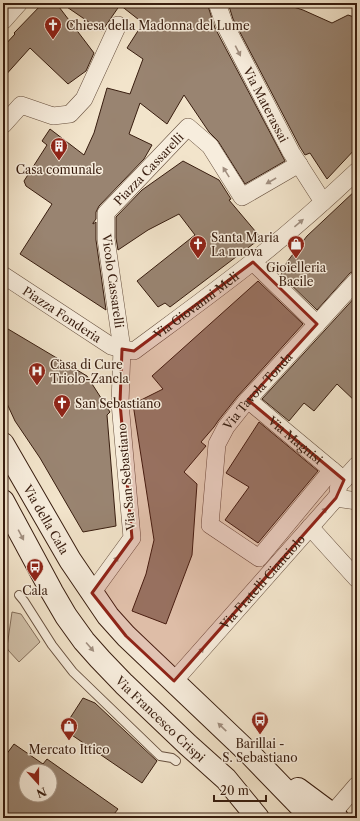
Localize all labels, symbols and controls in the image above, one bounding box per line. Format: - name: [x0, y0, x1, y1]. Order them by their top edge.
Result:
- church icon: Chiesa della Madonna del Lume: [43, 15, 63, 40]
- place label: Chiesa della Madonna del Lume: [66, 18, 250, 33]
- one-way arrow: [235, 45, 242, 57]
- street label: Via Materassai: [240, 63, 292, 145]
- street label: Piazza Cassarelli: [110, 129, 187, 208]
- building icon: Casa comunale: [49, 136, 69, 161]
- place label: Casa comunale: [16, 162, 103, 177]
- one-way arrow: [222, 167, 230, 177]
- one-way arrow: [265, 177, 276, 184]
- one-way arrow: [294, 218, 304, 227]
- place label: Santa Maria La nuova: [211, 230, 280, 259]
- street label: Vicolo Cassarelli: [99, 232, 127, 329]
- church icon: Santa Maria La nuova: [188, 234, 208, 259]
- shop icon: Gioielleria Bacile: [286, 234, 306, 259]
- place label: Gioielleria Bacile: [266, 260, 327, 289]
- street label: Via Giovanni Meli: [150, 268, 242, 342]
- street label: Piazza Fonderia: [20, 283, 105, 346]
- street label: Via Tavola Tonda: [219, 348, 296, 433]
- place label: Casa di Cure Triolo-Zancla: [50, 357, 129, 386]
- hospital icon: Casa di Cure Triolo-Zancla: [27, 361, 47, 386]
- church icon: San Sebastiano: [52, 393, 72, 418]
- place label: San Sebastiano: [75, 396, 161, 411]
- street label: Via Magnisi: [265, 412, 326, 467]
- street label: Via San Sebastiano: [114, 423, 138, 532]
- street label: Via della Cala: [20, 481, 73, 557]
- one-way arrow: [318, 508, 327, 517]
- one-way arrow: [18, 529, 25, 541]
- street label: Via Fratelli Cianciolo: [216, 531, 308, 632]
- one-way arrow: [111, 556, 119, 567]
- bus stop icon: Cala: [25, 557, 45, 582]
- place label: Cala: [22, 583, 48, 598]
- one-way arrow: [85, 642, 94, 652]
- one-way arrow: [195, 646, 204, 657]
- street label: Via Francesco Crispi: [112, 672, 209, 765]
- bus stop icon: Barillai - S. Sebastiano: [250, 710, 270, 735]
- shop icon: Mercato Ittico: [59, 716, 79, 741]
- one-way arrow: [217, 722, 227, 732]
- place label: Barillai - S. Sebastiano: [222, 736, 298, 765]
- place label: Mercato Ittico: [29, 742, 109, 757]
- north arrow: [18, 763, 58, 803]
- scale bar: [214, 777, 266, 803]
- text: 20 m: [220, 783, 249, 798]
- text: N: [34, 784, 49, 801]

